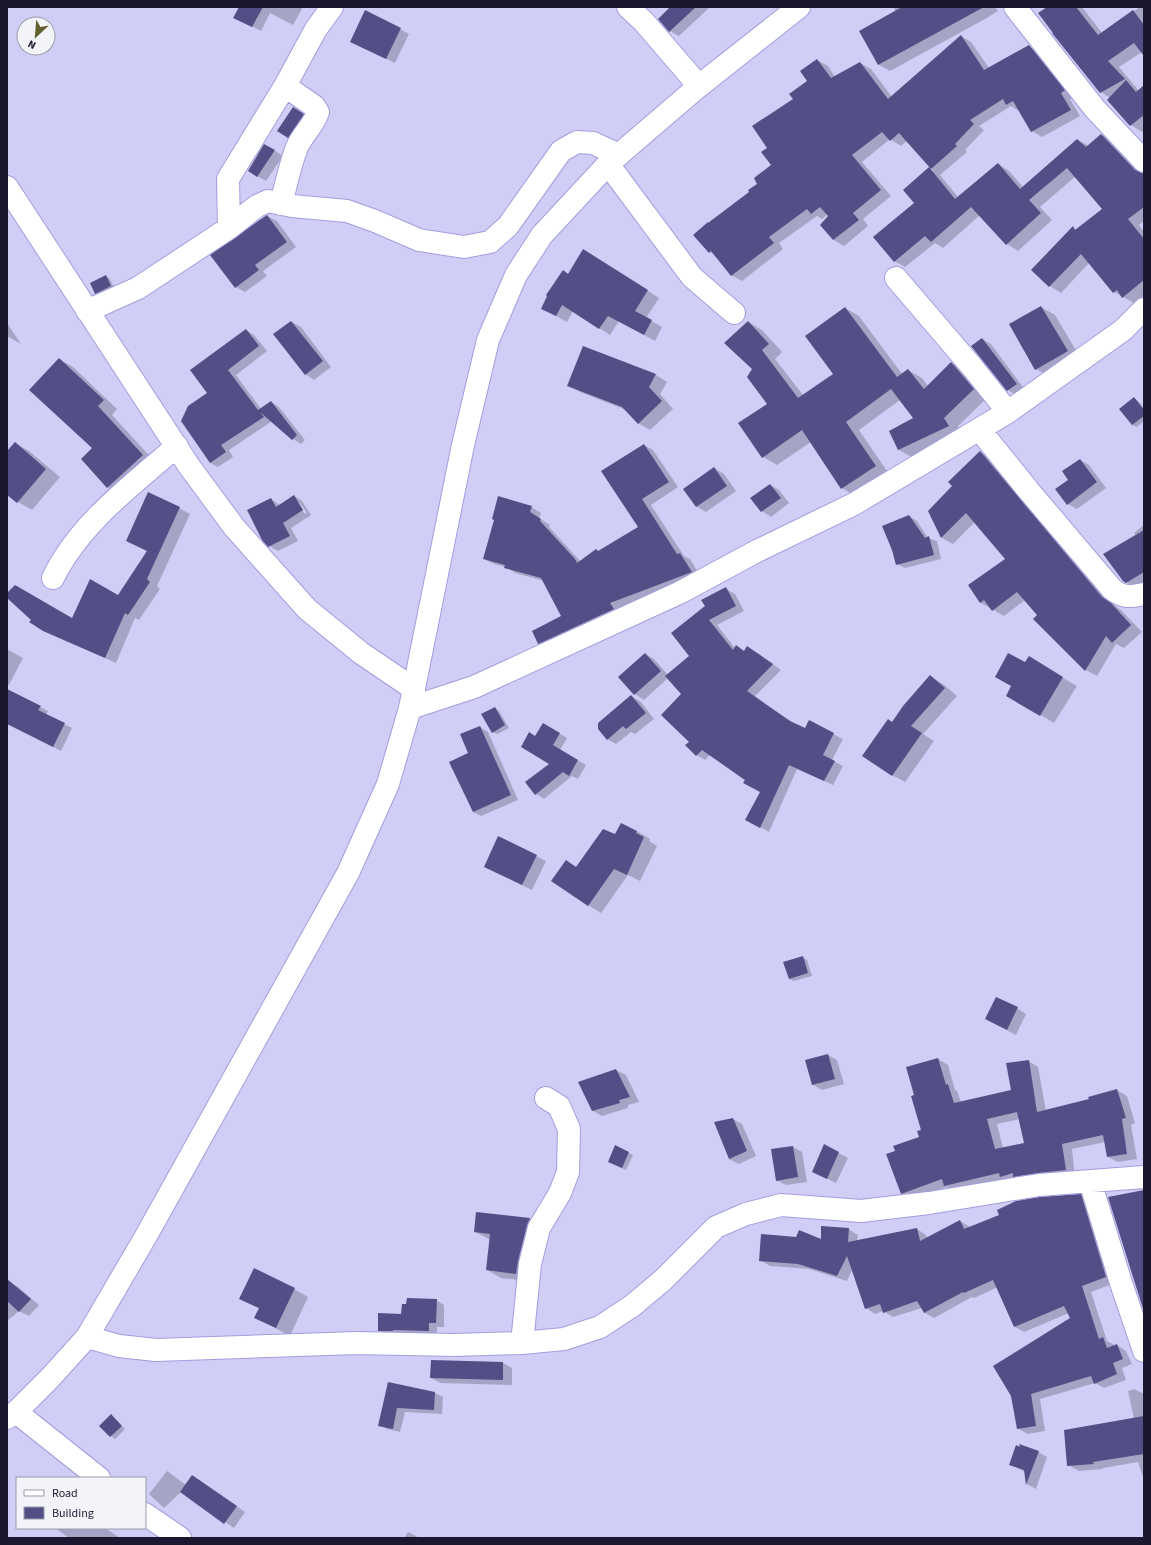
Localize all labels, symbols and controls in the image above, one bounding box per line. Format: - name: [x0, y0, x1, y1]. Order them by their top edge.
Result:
- north arrow: [16, 16, 56, 56]
- text: N: [25, 36, 38, 53]
- legend: [16, 1477, 146, 1529]
- text: Road: [52, 1485, 78, 1502]
- text: Building: [52, 1505, 94, 1522]

